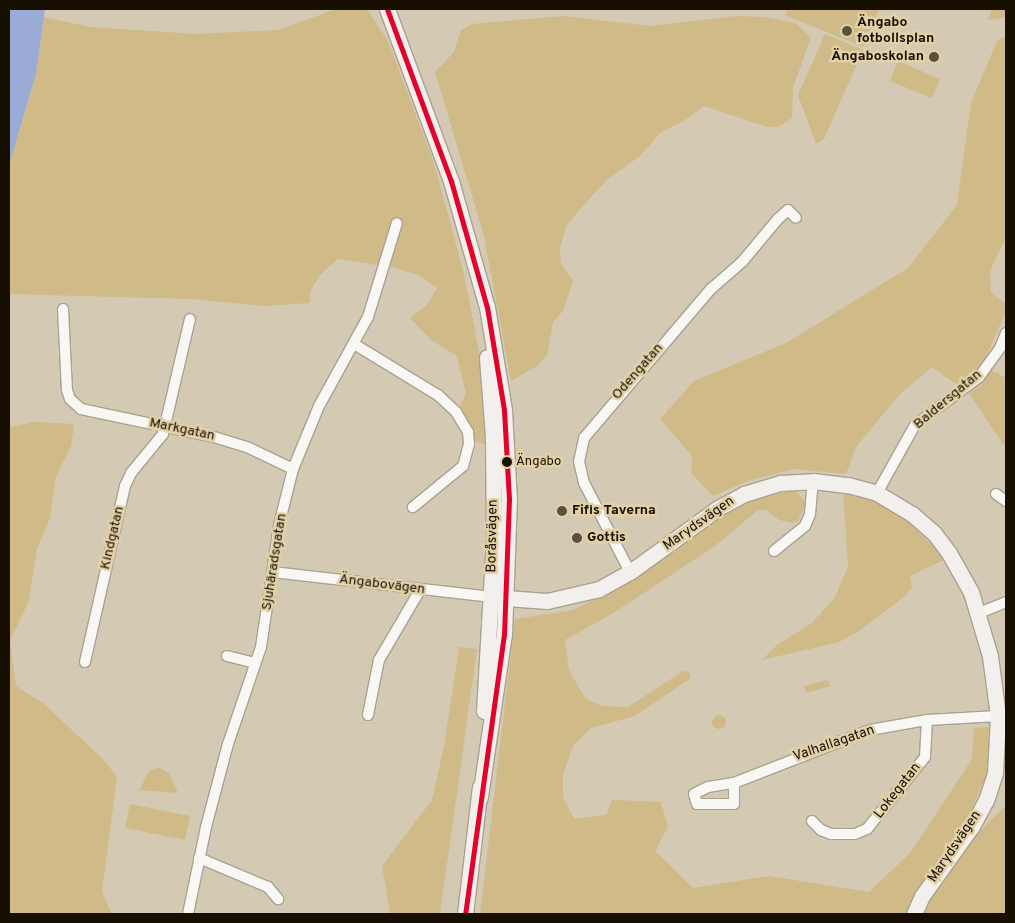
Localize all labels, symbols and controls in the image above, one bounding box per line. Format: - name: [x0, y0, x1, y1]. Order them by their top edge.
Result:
- place label: Ängabo fotbollsplan: [857, 15, 934, 48]
- marker: Ängabo fotbollsplan: [841, 25, 853, 37]
- place label: Ängaboskolan: [831, 49, 924, 65]
- marker: Ängaboskolan: [928, 51, 940, 63]
- street label: Odengatan: [609, 340, 667, 404]
- street label: Baldersgatan: [911, 367, 985, 433]
- street label: Markgatan: [148, 415, 216, 445]
- place label: Ängabo: [516, 454, 561, 470]
- marker: Ängabo: [502, 457, 512, 467]
- street label: Marydsvägen: [660, 493, 738, 555]
- street label: Boråsvägen: [484, 499, 502, 573]
- place label: Fifis Taverna: [572, 503, 656, 519]
- street label: Kindgatan: [98, 505, 128, 571]
- marker: Fifis Taverna: [556, 505, 568, 517]
- street label: Sjuhäradsgatan: [259, 512, 291, 612]
- place label: Gottis: [587, 530, 626, 546]
- marker: Gottis: [571, 532, 583, 544]
- street label: Ängabovägen: [338, 571, 426, 599]
- street label: Valhallagatan: [791, 722, 877, 766]
- street label: Lokegatan: [871, 760, 925, 822]
- street label: Marydsvägen: [925, 808, 985, 886]

